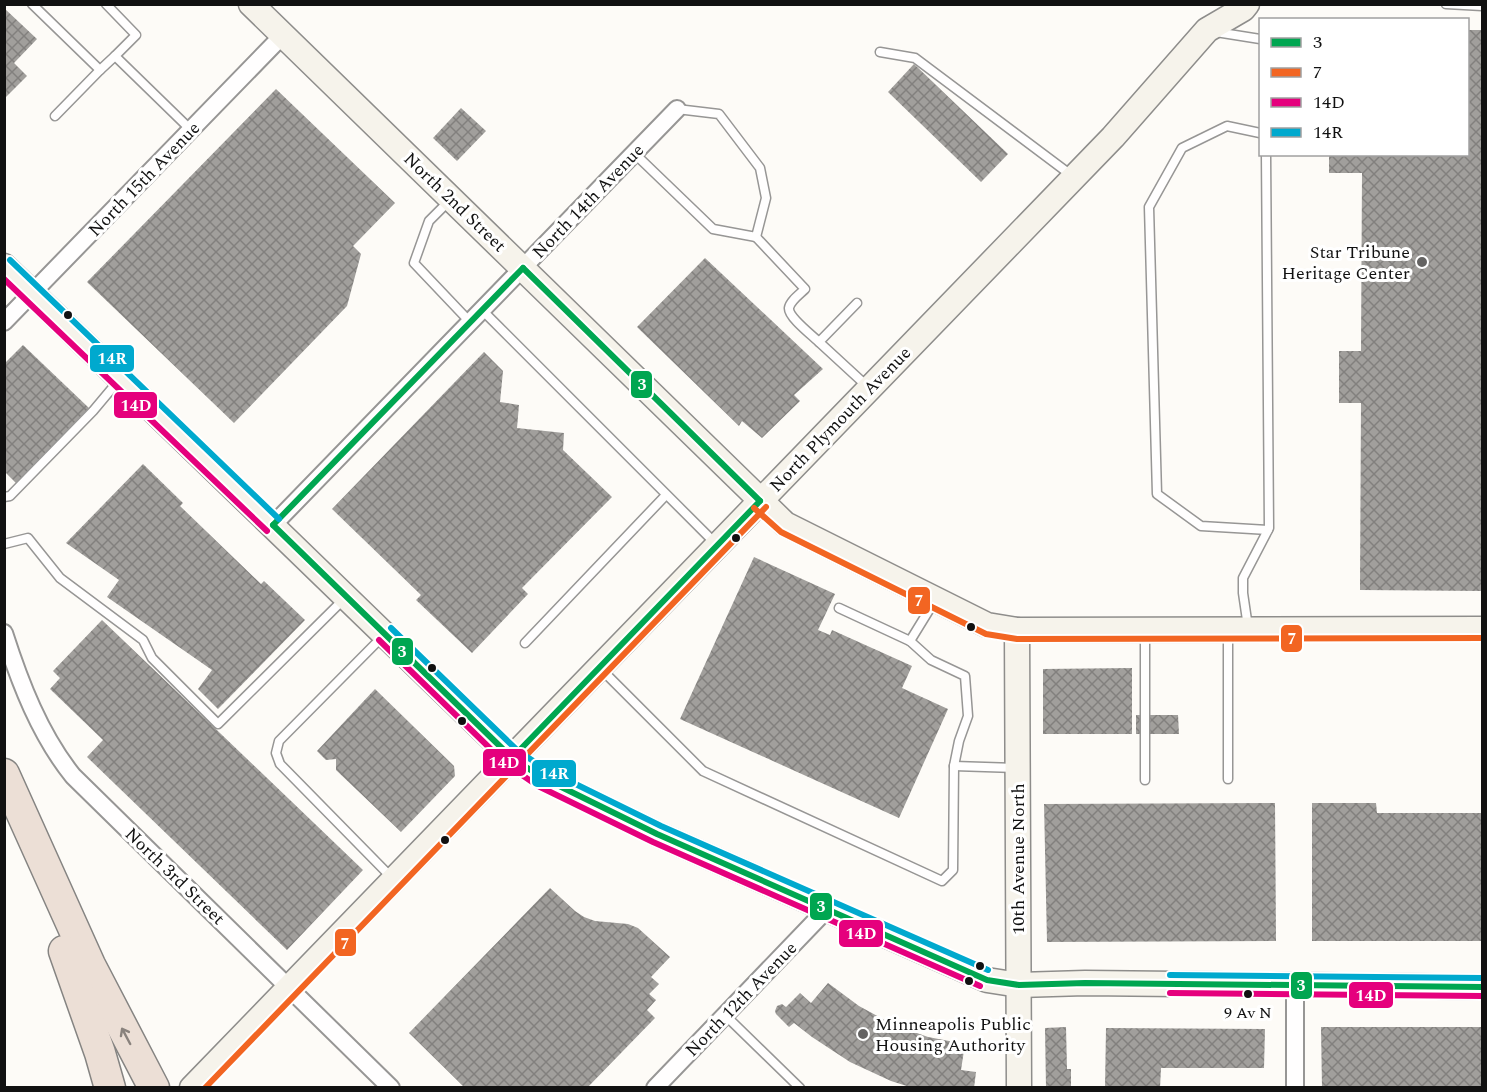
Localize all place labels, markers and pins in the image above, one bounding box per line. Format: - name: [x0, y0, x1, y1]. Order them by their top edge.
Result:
- place label: Star Tribune Heritage Center: [1281, 239, 1410, 287]
- marker: Star Tribune Heritage Center: [1415, 255, 1429, 269]
- unlabelled marker: [62, 309, 74, 321]
- unlabelled marker: [730, 532, 742, 544]
- unlabelled marker: [965, 621, 977, 633]
- unlabelled marker: [426, 662, 438, 674]
- unlabelled marker: [456, 715, 468, 727]
- unlabelled marker: [439, 834, 451, 846]
- unlabelled marker: [974, 960, 986, 972]
- unlabelled marker: [963, 975, 975, 987]
- marker: 9 Av N: [1242, 988, 1254, 1000]
- place label: 9 Av N: [1224, 1001, 1272, 1025]
- place label: Minneapolis Public Housing Authority: [875, 1011, 1031, 1059]
- marker: Minneapolis Public Housing Authority: [856, 1027, 870, 1041]

